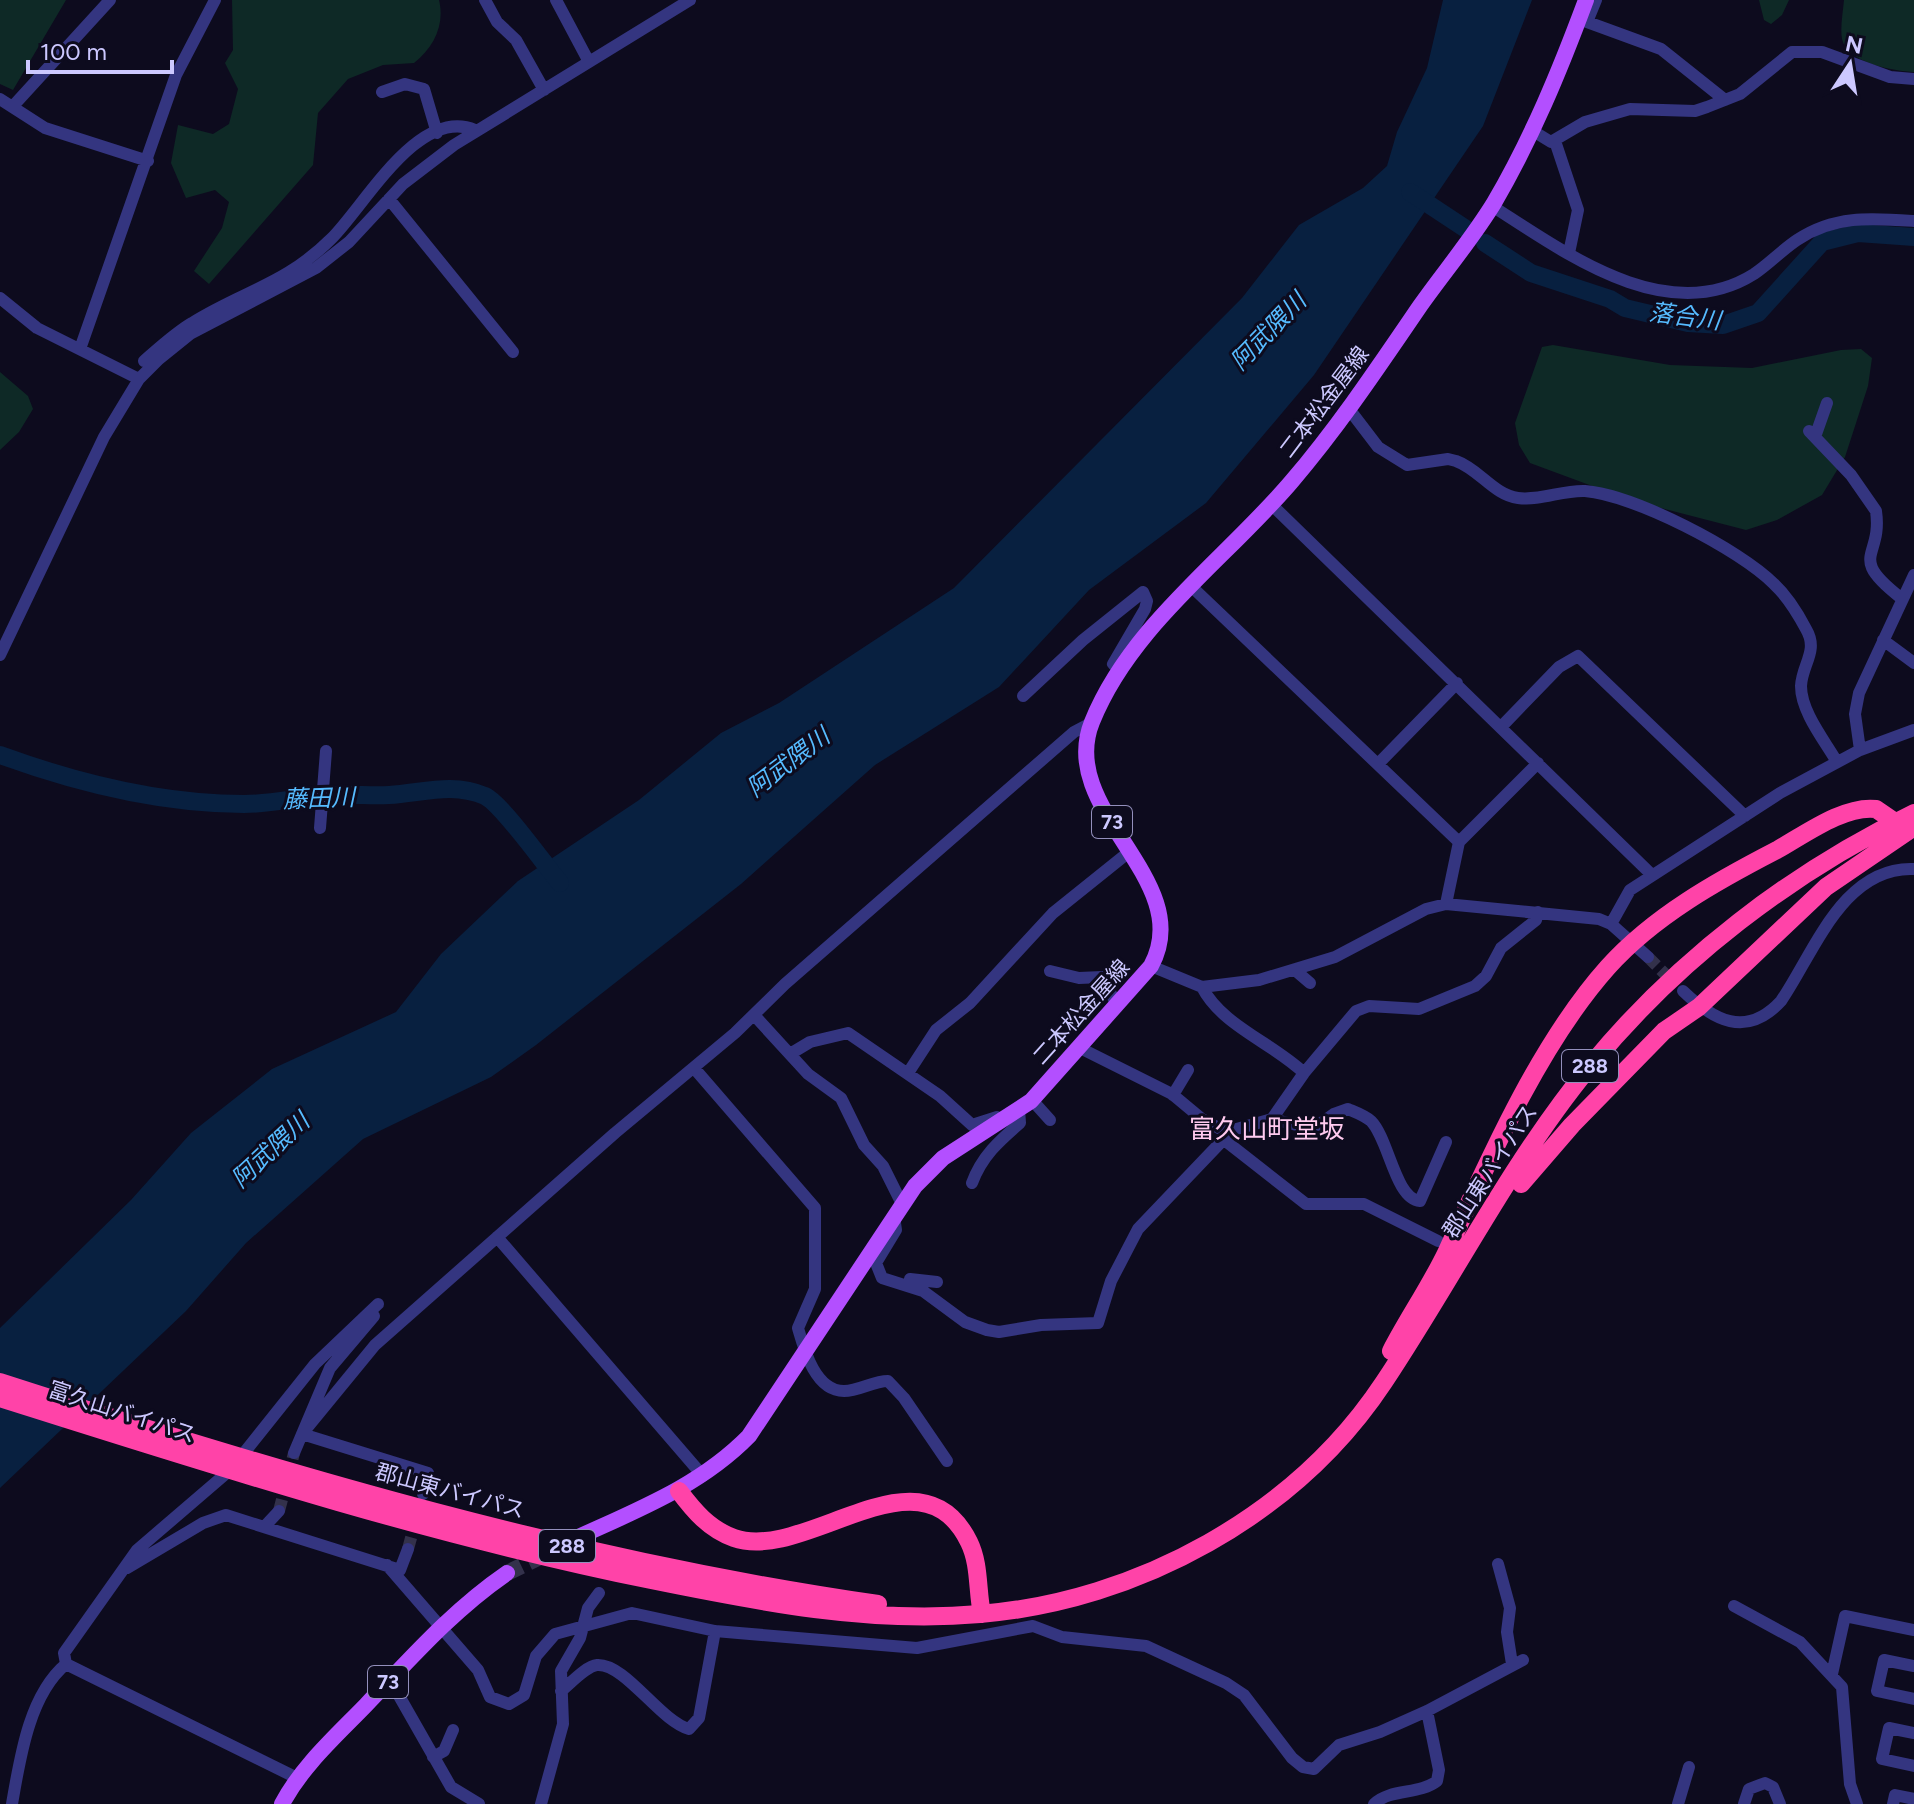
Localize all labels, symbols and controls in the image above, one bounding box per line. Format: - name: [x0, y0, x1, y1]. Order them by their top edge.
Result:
- scale bar: [28, 24, 172, 74]
- north arrow: [1810, 24, 1890, 104]
- text: N: [1843, 30, 1865, 60]
- text: 100 m: [40, 37, 107, 66]
- water label: 阿武隈川: [1224, 284, 1314, 376]
- water label: 落合川: [1648, 297, 1725, 335]
- street label: 二本松金屋線: [1273, 341, 1375, 463]
- water label: 阿武隈川: [741, 720, 837, 802]
- water label: 藤田川: [283, 782, 358, 814]
- road number: 73: [1092, 806, 1132, 838]
- street label: 二本松金屋線: [1027, 954, 1135, 1070]
- road number: 288: [1562, 1050, 1618, 1082]
- street label: 郡山東バイパス: [1437, 1099, 1543, 1243]
- water label: 阿武隈川: [225, 1105, 317, 1193]
- district label: 富久山町堂坂: [1189, 1113, 1345, 1145]
- street label: 富久山バイパス: [45, 1375, 199, 1449]
- street label: 郡山東バイパス: [372, 1458, 528, 1524]
- road number: 288: [539, 1530, 595, 1562]
- road number: 73: [368, 1666, 408, 1698]

